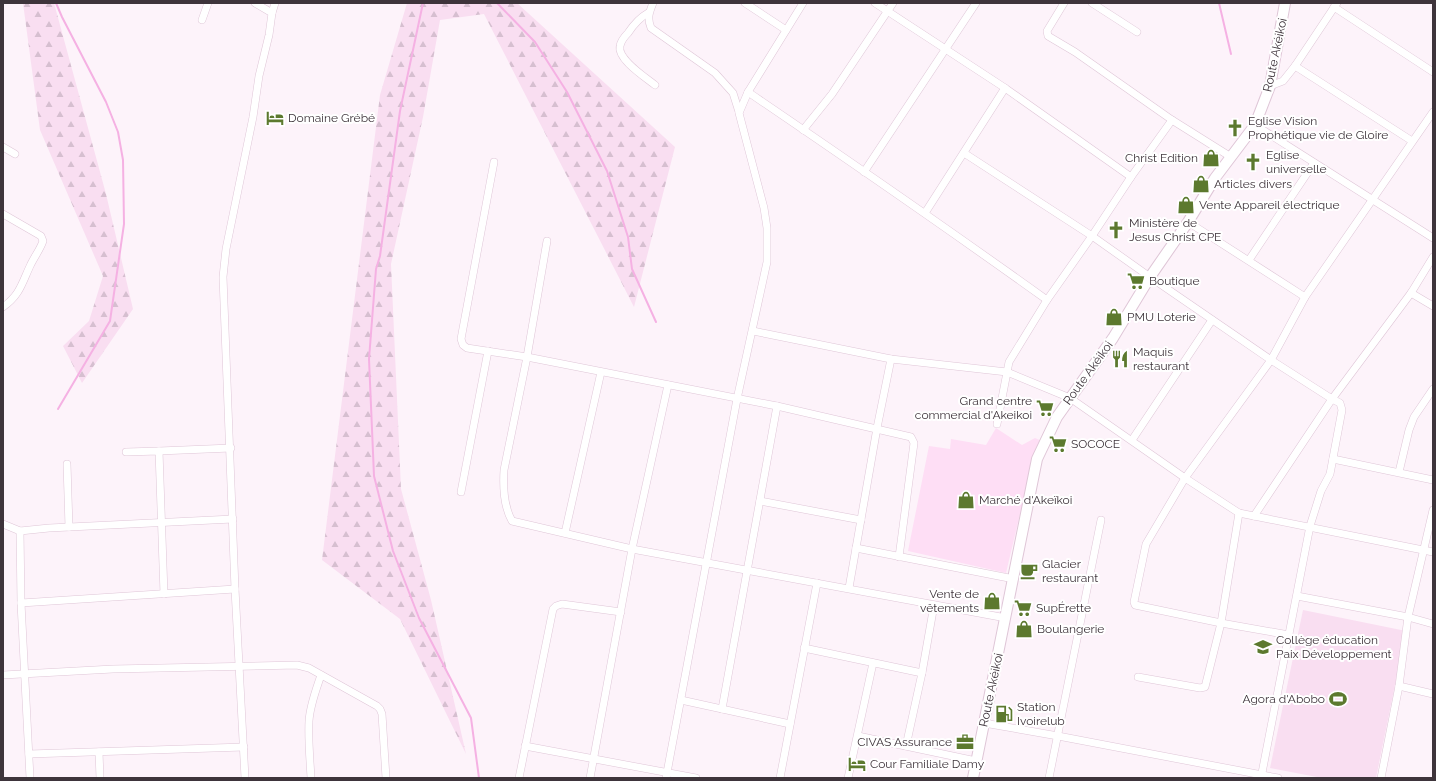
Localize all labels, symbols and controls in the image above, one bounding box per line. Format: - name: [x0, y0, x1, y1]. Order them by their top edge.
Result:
- street label: Route Akéikoi: [1260, 17, 1290, 93]
- hotel icon: Domaine Grébé: [265, 108, 285, 128]
- place label: Domaine Grébé: [288, 111, 375, 125]
- place label: Eglise Vision Prophétique vie de Gloire: [1248, 114, 1388, 142]
- church icon: Eglise Vision Prophétique vie de Gloire: [1225, 118, 1245, 138]
- shop icon: Christ Edition: [1201, 148, 1221, 168]
- place label: Eglise universelle: [1266, 148, 1327, 176]
- place label: Christ Edition: [1125, 151, 1198, 165]
- church icon: Eglise universelle: [1243, 152, 1263, 172]
- shop icon: Articles divers: [1191, 174, 1211, 194]
- place label: Articles divers: [1214, 177, 1292, 191]
- shop icon: Vente Appareil électrique: [1176, 195, 1196, 215]
- place label: Vente Appareil électrique: [1199, 198, 1339, 212]
- place label: Ministère de Jesus Christ CPE: [1129, 216, 1221, 244]
- church icon: Ministère de Jesus Christ CPE: [1106, 220, 1126, 240]
- supermarket icon: Boutique: [1126, 271, 1146, 291]
- place label: Boutique: [1149, 274, 1199, 288]
- shop icon: PMU Loterie: [1104, 307, 1124, 327]
- place label: PMU Loterie: [1127, 310, 1196, 324]
- street label: Route Akéikoi: [1060, 338, 1116, 408]
- place label: Maquis restaurant: [1133, 345, 1189, 373]
- restaurant icon: Maquis restaurant: [1110, 349, 1130, 369]
- place label: Grand centre commercial d'Akeikoi: [915, 394, 1032, 422]
- supermarket icon: Grand centre commercial d'Akeikoi: [1035, 398, 1055, 418]
- supermarket icon: SOCOCE: [1048, 434, 1068, 454]
- place label: SOCOCE: [1071, 437, 1120, 451]
- shop icon: Marché d'Akeïkoi: [956, 490, 976, 510]
- place label: Marché d'Akeïkoi: [979, 493, 1072, 507]
- place label: Glacier restaurant: [1042, 557, 1098, 585]
- cafe icon: Glacier restaurant: [1019, 561, 1039, 581]
- place label: Vente de vêtements: [920, 587, 979, 615]
- shop icon: Vente de vêtements: [982, 591, 1002, 611]
- supermarket icon: SupÉrette: [1013, 598, 1033, 618]
- place label: SupÉrette: [1036, 601, 1091, 615]
- shop icon: Boulangerie: [1014, 619, 1034, 639]
- place label: Boulangerie: [1037, 622, 1104, 636]
- place label: Collège éducation Paix Développement: [1276, 633, 1392, 661]
- school or university icon: Collège éducation Paix Développement: [1253, 637, 1273, 657]
- street label: Route Akéikoi: [976, 652, 1006, 728]
- sports icon: Agora d'Abobo: [1328, 689, 1348, 709]
- place label: Agora d'Abobo: [1242, 692, 1325, 706]
- place label: Station Ivoirelub: [1017, 700, 1065, 728]
- fuel station icon: Station Ivoirelub: [994, 704, 1014, 724]
- office icon: CIVAS Assurance: [955, 732, 975, 752]
- place label: CIVAS Assurance: [857, 735, 952, 749]
- hotel icon: Cour Familiale Damy: [847, 754, 867, 774]
- place label: Cour Familiale Damy: [870, 757, 985, 771]

